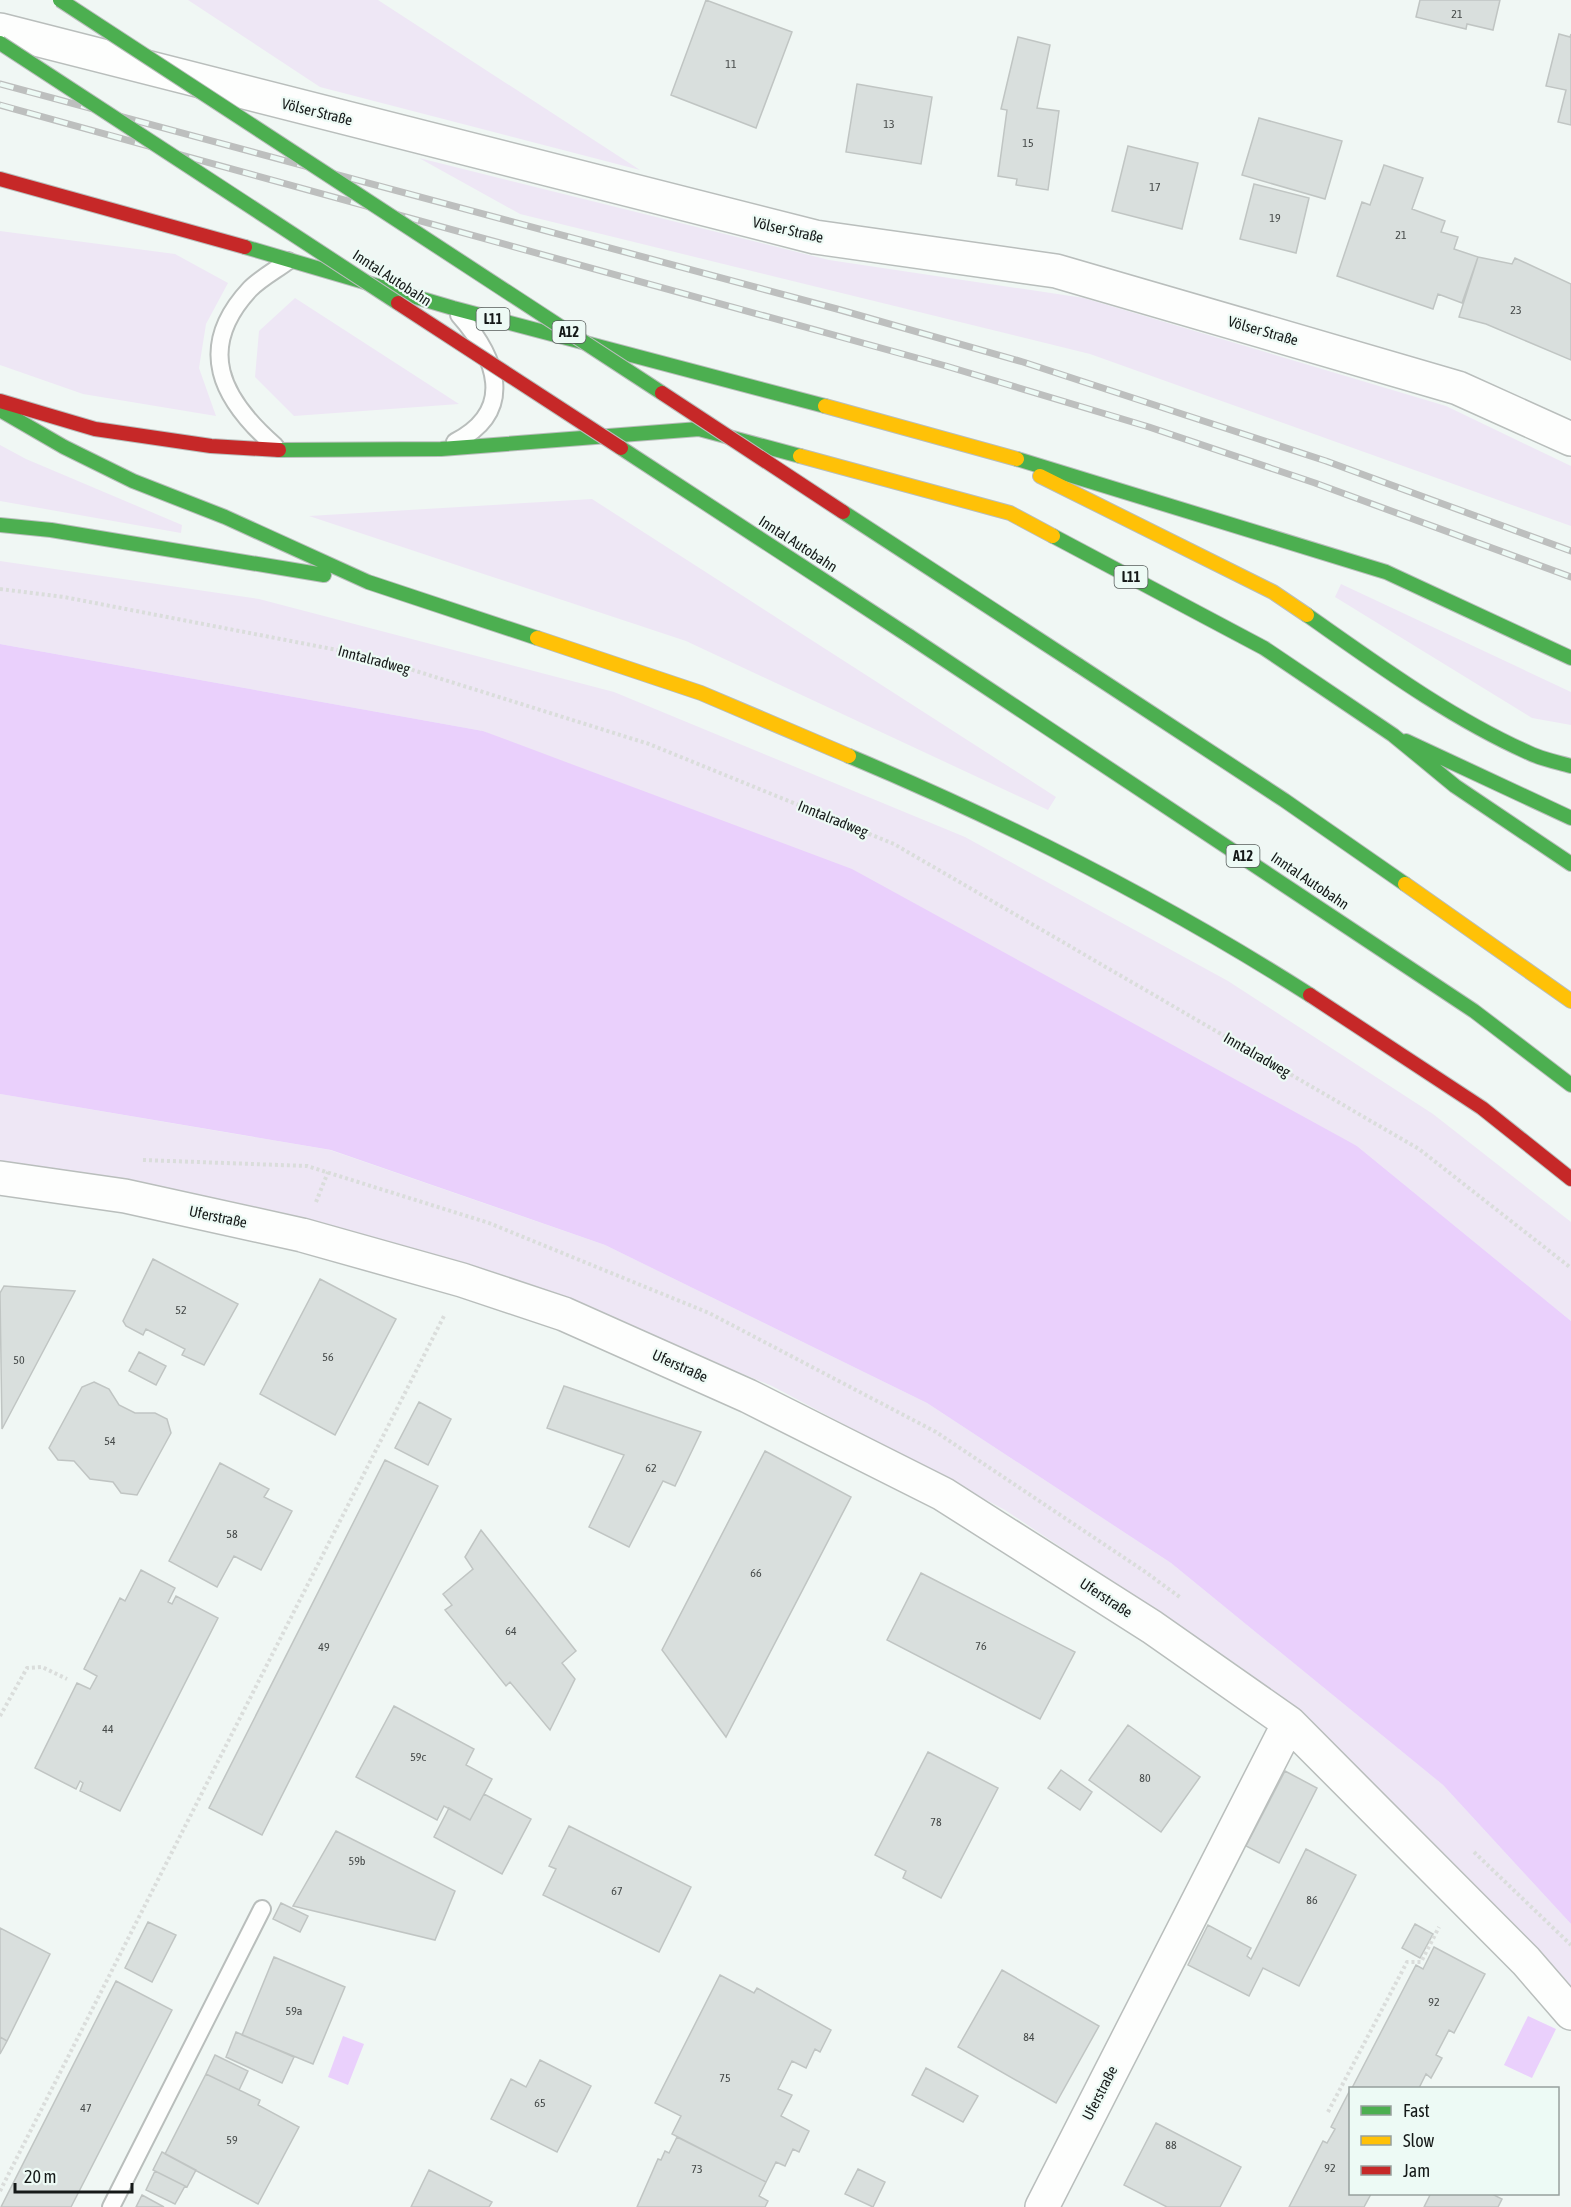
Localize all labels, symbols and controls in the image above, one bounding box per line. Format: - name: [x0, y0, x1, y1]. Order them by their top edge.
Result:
- house number: 21: [1451, 7, 1463, 21]
- house number: 11: [725, 57, 737, 71]
- street label: Völser Straße: [280, 95, 354, 129]
- house number: 13: [883, 117, 895, 131]
- house number: 15: [1022, 136, 1034, 150]
- house number: 17: [1149, 180, 1161, 194]
- house number: 19: [1269, 211, 1281, 225]
- street label: Völser Straße: [751, 213, 825, 246]
- house number: 21: [1395, 228, 1407, 242]
- street label: Inntal Autobahn: [350, 246, 435, 309]
- house number: 23: [1510, 303, 1522, 317]
- road number: L11: [476, 308, 510, 330]
- street label: Völser Straße: [1226, 312, 1300, 349]
- road number: A12: [552, 321, 586, 343]
- street label: Inntal Autobahn: [756, 512, 841, 575]
- road number: L11: [1114, 566, 1148, 588]
- street label: Inntalradweg: [336, 642, 413, 677]
- street label: Inntalradweg: [796, 797, 871, 840]
- road number: A12: [1226, 845, 1260, 867]
- street label: Inntal Autobahn: [1268, 848, 1352, 913]
- street label: Inntalradweg: [1221, 1029, 1294, 1081]
- street label: Uferstraße: [188, 1202, 249, 1231]
- house number: 52: [175, 1303, 187, 1317]
- street label: Uferstraße: [650, 1346, 711, 1385]
- house number: 56: [322, 1350, 334, 1364]
- house number: 50: [13, 1353, 25, 1367]
- house number: 54: [104, 1434, 116, 1448]
- house number: 62: [645, 1461, 657, 1475]
- house number: 58: [226, 1527, 238, 1541]
- house number: 66: [750, 1566, 762, 1580]
- street label: Uferstraße: [1077, 1574, 1136, 1621]
- house number: 64: [505, 1624, 517, 1638]
- house number: 76: [975, 1639, 987, 1653]
- house number: 49: [318, 1640, 330, 1654]
- house number: 44: [102, 1722, 114, 1736]
- house number: 59c: [410, 1750, 426, 1764]
- house number: 80: [1139, 1771, 1151, 1785]
- house number: 78: [930, 1815, 942, 1829]
- house number: 59b: [349, 1854, 366, 1868]
- house number: 67: [611, 1884, 623, 1898]
- house number: 86: [1306, 1893, 1318, 1907]
- house number: 92: [1428, 1995, 1440, 2009]
- house number: 59a: [286, 2004, 302, 2018]
- house number: 84: [1023, 2030, 1035, 2044]
- street label: Uferstraße: [1079, 2063, 1121, 2123]
- house number: 75: [719, 2071, 731, 2085]
- legend: [1349, 2087, 1559, 2195]
- house number: 65: [534, 2096, 546, 2110]
- text: Fast: [1403, 2100, 1430, 2121]
- house number: 47: [80, 2101, 92, 2115]
- text: Slow: [1403, 2130, 1434, 2151]
- house number: 59: [226, 2133, 238, 2147]
- house number: 88: [1165, 2138, 1177, 2152]
- scale bar: [15, 2156, 132, 2194]
- text: Jam: [1403, 2160, 1430, 2181]
- house number: 92: [1324, 2161, 1336, 2175]
- house number: 73: [691, 2162, 703, 2176]
- text: 20 m: [24, 2166, 56, 2187]

